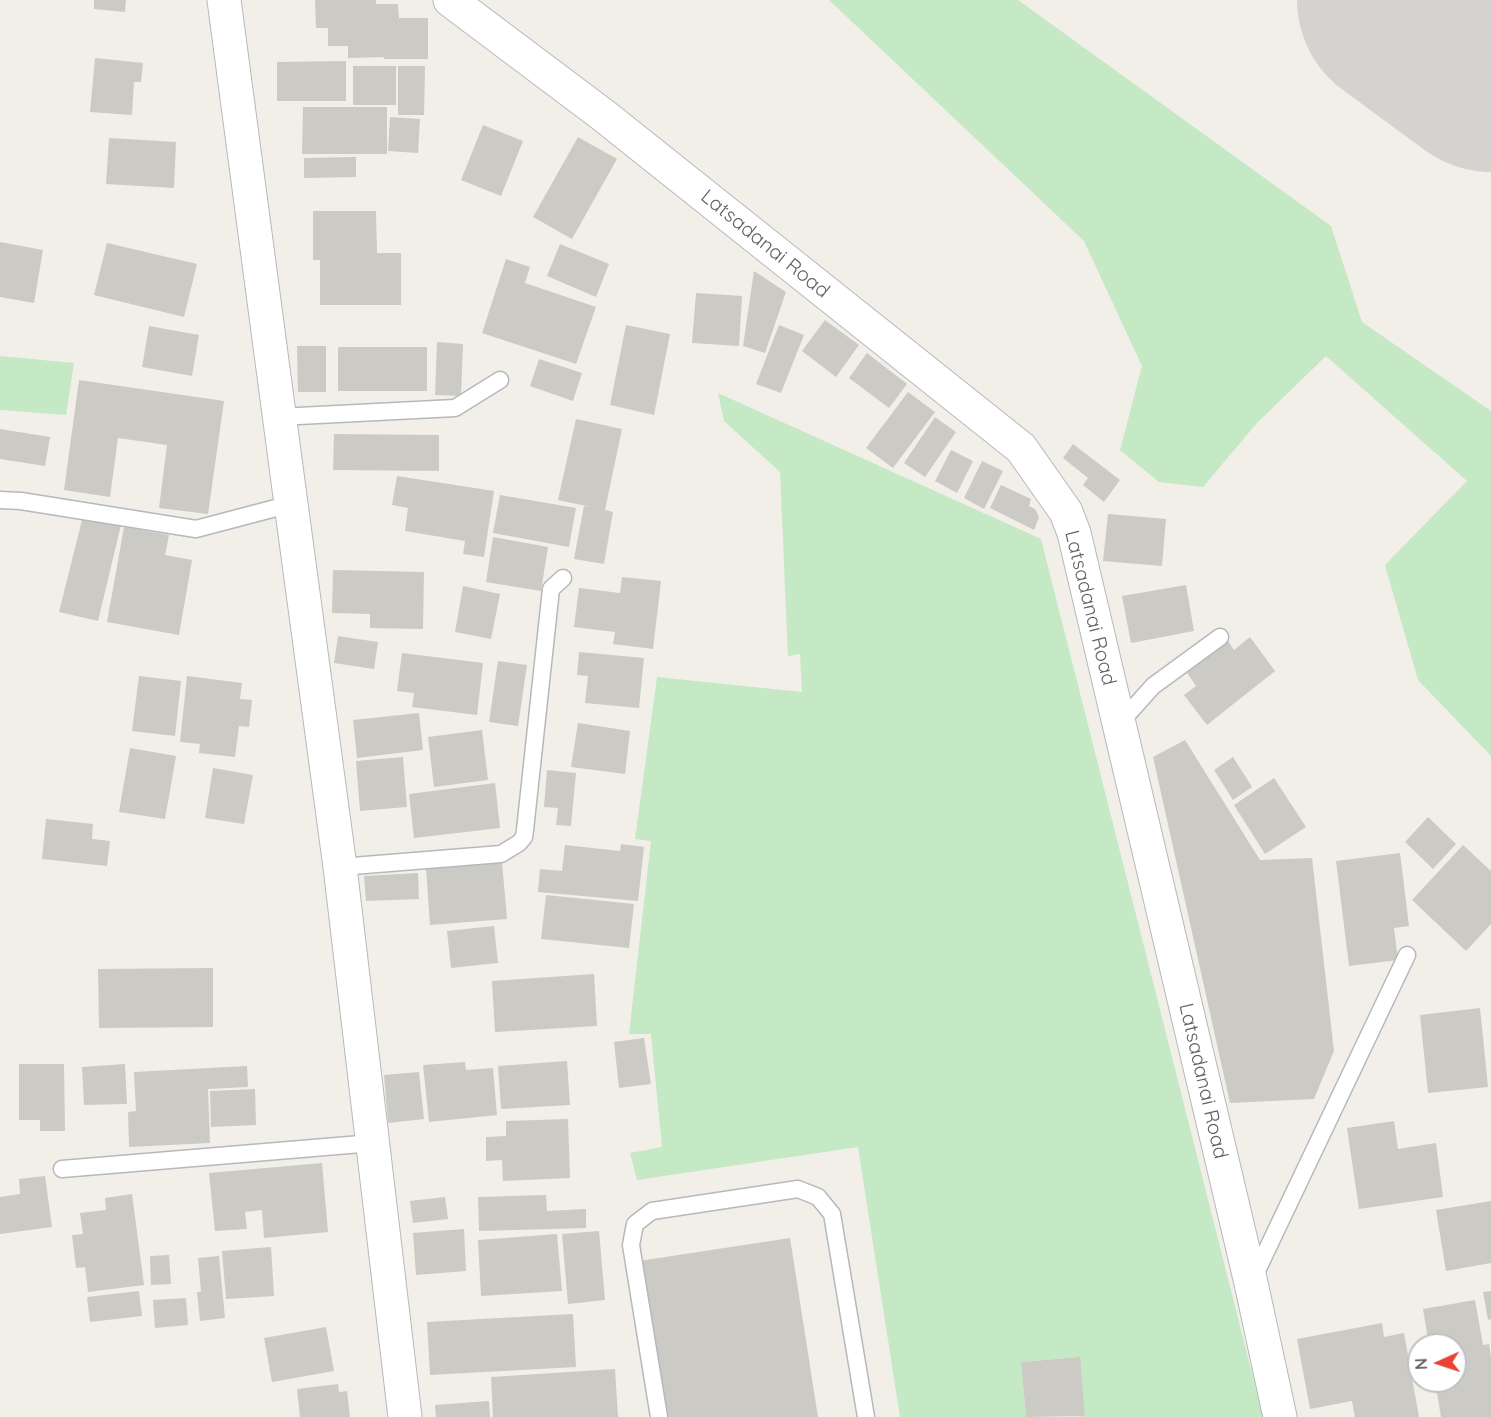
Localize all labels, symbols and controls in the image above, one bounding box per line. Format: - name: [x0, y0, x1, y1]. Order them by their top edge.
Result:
- street label: Latsadanai Road: [696, 185, 834, 303]
- street label: Latsadanai Road: [1059, 528, 1121, 688]
- street label: Latsadanai Road: [1173, 1001, 1233, 1161]
- north arrow: [1407, 1333, 1467, 1393]
- text: N: [1411, 1357, 1431, 1370]

